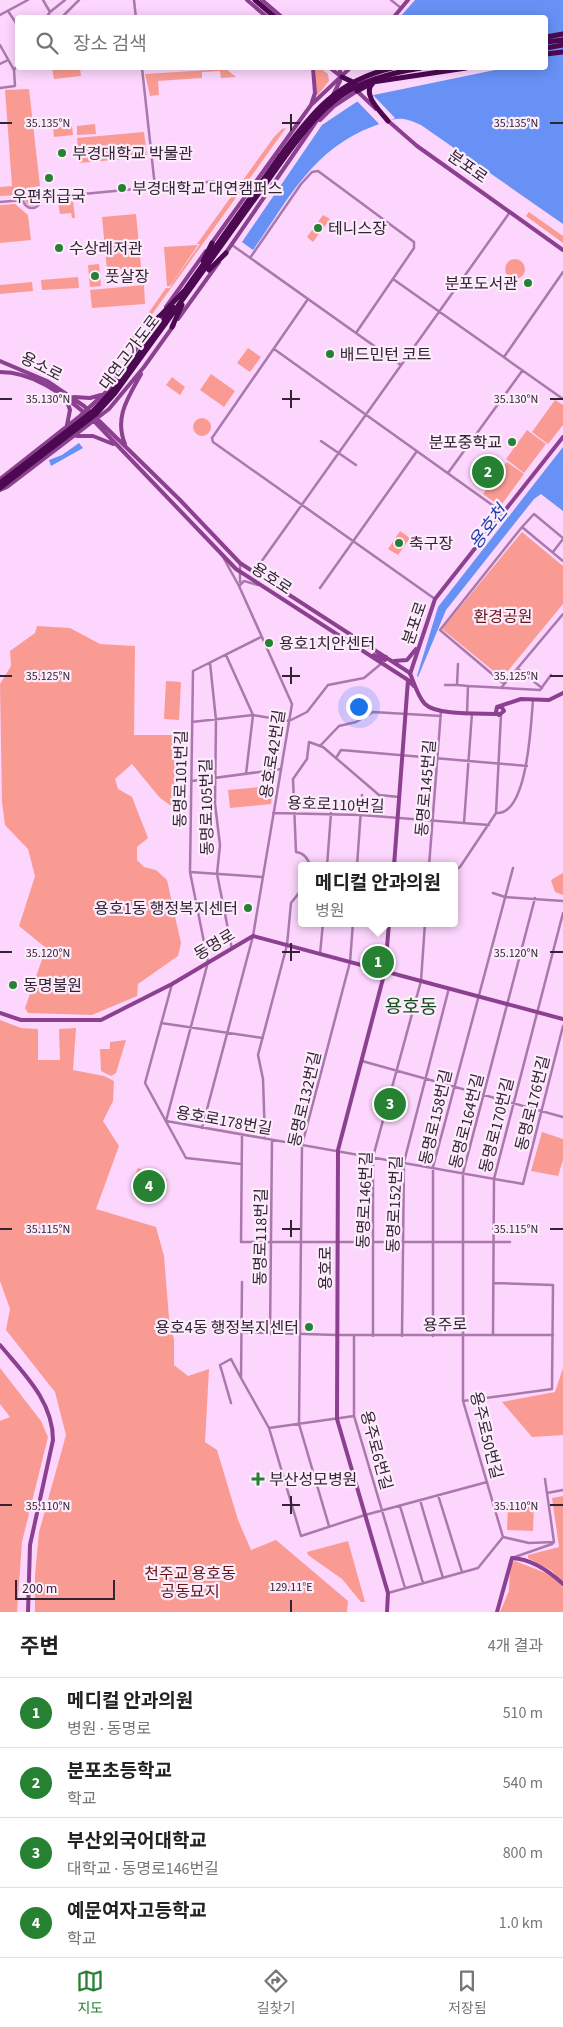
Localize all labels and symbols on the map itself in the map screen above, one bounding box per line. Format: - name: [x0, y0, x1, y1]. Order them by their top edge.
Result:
- text: 35.135°N: [26, 115, 70, 132]
- text: 35.135°N: [494, 115, 538, 132]
- place label: 부경대학교 박물관: [72, 143, 193, 165]
- street label: 분포로: [443, 145, 492, 189]
- marker: 부경대학교 박물관: [56, 147, 68, 159]
- marker: 우편취급국: [43, 172, 55, 184]
- place label: 부경대학교 대연캠퍼스: [132, 178, 282, 200]
- marker: 부경대학교 대연캠퍼스: [116, 182, 128, 194]
- place label: 우편취급국: [12, 186, 86, 208]
- place label: 테니스장: [328, 218, 387, 240]
- marker: 테니스장: [312, 222, 324, 234]
- place label: 수상레저관: [69, 238, 143, 260]
- marker: 수상레저관: [53, 242, 65, 254]
- place label: 풋살장: [105, 266, 149, 288]
- marker: 풋살장: [89, 270, 101, 282]
- place label: 분포도서관: [444, 273, 518, 295]
- marker: 분포도서관: [522, 277, 534, 289]
- street label: 대연고가도로: [94, 310, 165, 394]
- place label: 배드민턴 코트: [340, 344, 432, 366]
- street label: 용소로: [17, 347, 66, 387]
- marker: 배드민턴 코트: [324, 348, 336, 360]
- text: 35.130°N: [26, 391, 70, 408]
- text: 35.130°N: [494, 391, 538, 408]
- place label: 분포중학교: [428, 432, 502, 454]
- marker: 분포중학교: [506, 436, 518, 448]
- pin: 2: [472, 453, 504, 491]
- water label: 용호천: [463, 498, 515, 555]
- place label: 축구장: [409, 533, 453, 555]
- marker: 축구장: [393, 537, 405, 549]
- street label: 용호로: [247, 558, 296, 600]
- street label: 분포로: [397, 599, 433, 648]
- park label: 환경공원: [474, 606, 532, 628]
- place label: 용호1치안센터: [279, 633, 375, 655]
- marker: 용호1치안센터: [263, 637, 275, 649]
- text: 35.125°N: [26, 668, 70, 685]
- text: 35.125°N: [494, 668, 538, 685]
- your location: [346, 694, 372, 720]
- street label: 용호로42번길: [255, 708, 291, 800]
- street label: 동명로101번길: [169, 730, 193, 828]
- street label: 동명로145번길: [411, 739, 441, 838]
- street label: 동명로105번길: [195, 758, 219, 856]
- street label: 용호로110번길: [287, 792, 385, 818]
- place label: 용호1동 행정복지센터: [94, 898, 238, 920]
- marker: 용호1동 행정복지센터: [242, 902, 254, 914]
- street label: 동명로: [190, 924, 239, 966]
- pin: 1: [362, 943, 394, 981]
- text: 35.120°N: [26, 945, 70, 962]
- text: 35.120°N: [494, 945, 538, 962]
- place label: 동명불원: [23, 975, 82, 997]
- marker: 동명불원: [7, 979, 19, 991]
- district label: 용호동: [385, 994, 437, 1021]
- street label: 동명로132번길: [283, 1049, 327, 1149]
- street label: 동명로176번길: [511, 1053, 555, 1153]
- street label: 동명로158번길: [414, 1067, 458, 1167]
- street label: 동명로164번길: [445, 1071, 489, 1171]
- street label: 동명로170번길: [475, 1075, 519, 1175]
- pin: 3: [374, 1085, 406, 1123]
- street label: 용호로178번길: [174, 1102, 274, 1140]
- street label: 동명로146번길: [352, 1151, 378, 1249]
- street label: 동명로152번길: [382, 1155, 408, 1253]
- pin: 4: [133, 1167, 165, 1205]
- street label: 동명로118번길: [249, 1188, 273, 1286]
- text: 35.115°N: [26, 1221, 70, 1238]
- text: 35.115°N: [494, 1221, 538, 1238]
- street label: 용호로: [315, 1246, 337, 1290]
- street label: 용주로: [423, 1314, 468, 1336]
- place label: 용호4동 행정복지센터: [155, 1317, 299, 1339]
- marker: 용호4동 행정복지센터: [303, 1321, 315, 1333]
- street label: 용주로50번길: [465, 1389, 508, 1481]
- street label: 용주로6번길: [355, 1408, 397, 1492]
- place label: 부산성모병원: [269, 1469, 357, 1491]
- marker: 부산성모병원: [251, 1472, 265, 1486]
- text: 35.110°N: [26, 1498, 70, 1515]
- text: 35.110°N: [494, 1498, 538, 1515]
- park label: 천주교 용호동 공동묘지: [144, 1563, 236, 1603]
- scale bar: [15, 1577, 115, 1600]
- text: 129.11°E: [269, 1579, 313, 1596]

